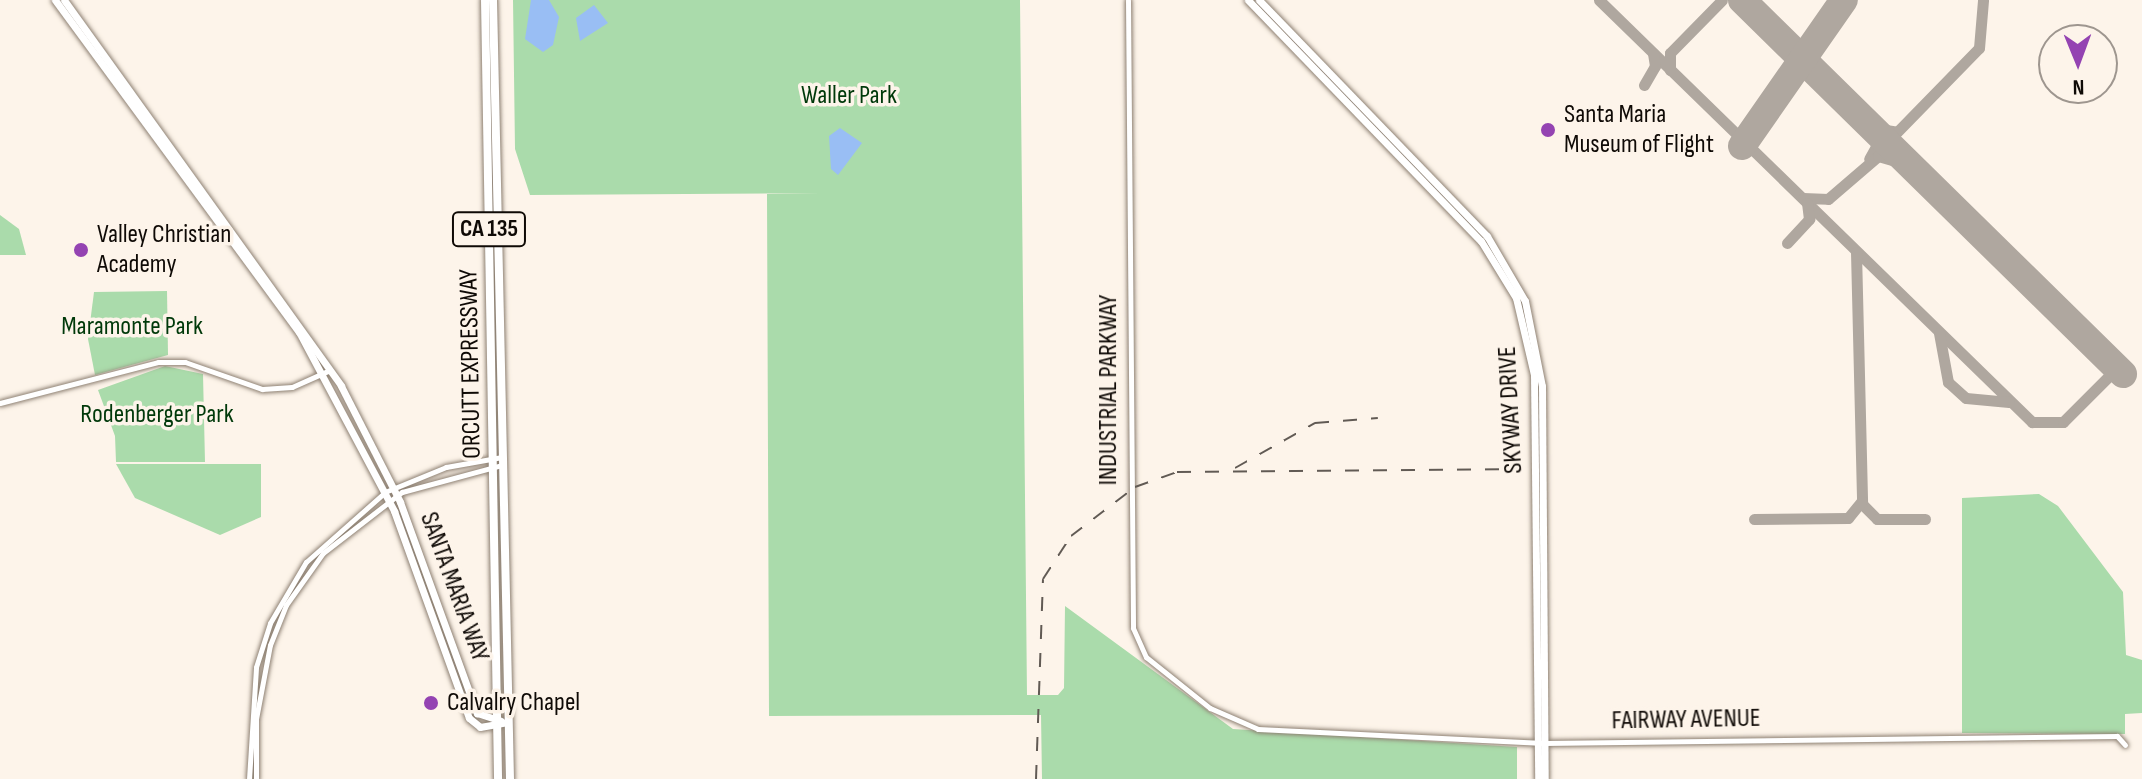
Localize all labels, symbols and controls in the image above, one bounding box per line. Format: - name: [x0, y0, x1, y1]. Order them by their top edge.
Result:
- north arrow: [2038, 24, 2118, 104]
- text: N: [2072, 73, 2085, 100]
- park label: Waller Park: [801, 80, 897, 112]
- place label: Santa Maria Museum of Flight: [1564, 99, 1714, 160]
- marker: Santa Maria Museum of Flight: [1539, 121, 1557, 139]
- road number: CA 135: [451, 209, 527, 249]
- place label: Valley Christian Academy: [97, 219, 231, 280]
- marker: Valley Christian Academy: [72, 241, 90, 259]
- street label: ORCUTT EXPRESSWAY: [454, 269, 488, 459]
- street label: INDUSTRIAL PARKWAY: [1093, 295, 1125, 485]
- park label: Maramonte Park: [61, 311, 203, 343]
- street label: SKYWAY DRIVE: [1492, 345, 1530, 475]
- park label: Rodenberger Park: [80, 399, 234, 431]
- street label: SANTA MARIA WAY: [413, 508, 495, 666]
- place label: Calvalry Chapel: [447, 687, 580, 719]
- marker: Calvalry Chapel: [422, 694, 440, 712]
- street label: FAIRWAY AVENUE: [1611, 703, 1761, 737]

